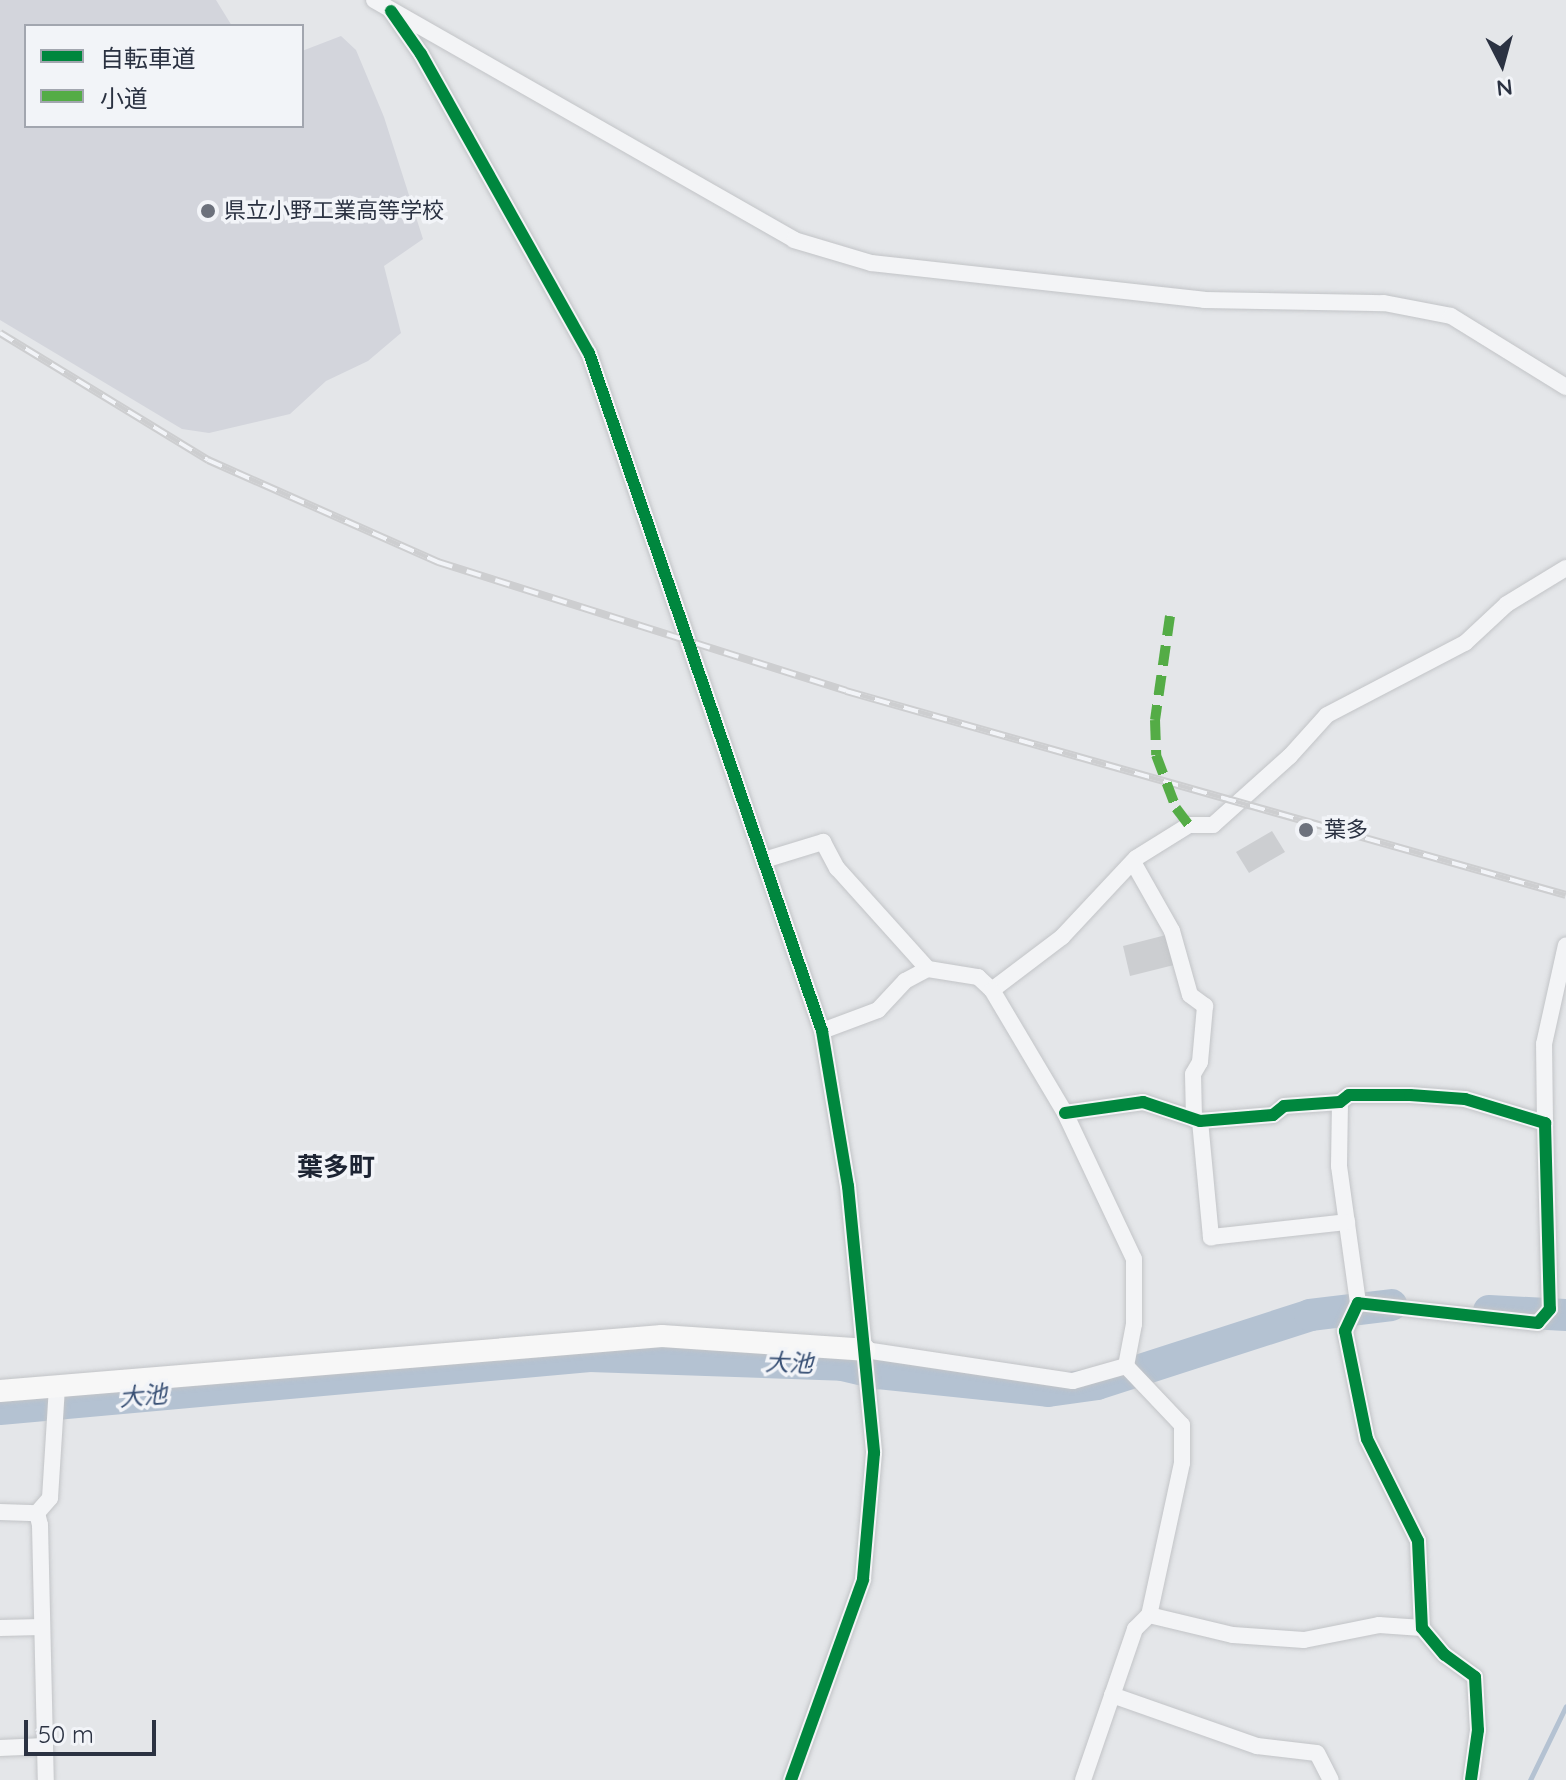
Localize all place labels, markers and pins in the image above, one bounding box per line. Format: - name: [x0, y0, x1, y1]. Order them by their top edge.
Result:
- place label: 県立小野工業高等学校: [224, 198, 444, 224]
- marker: 県立小野工業高等学校: [199, 202, 217, 220]
- place label: 葉多: [1324, 817, 1368, 843]
- marker: 葉多: [1295, 819, 1317, 841]

